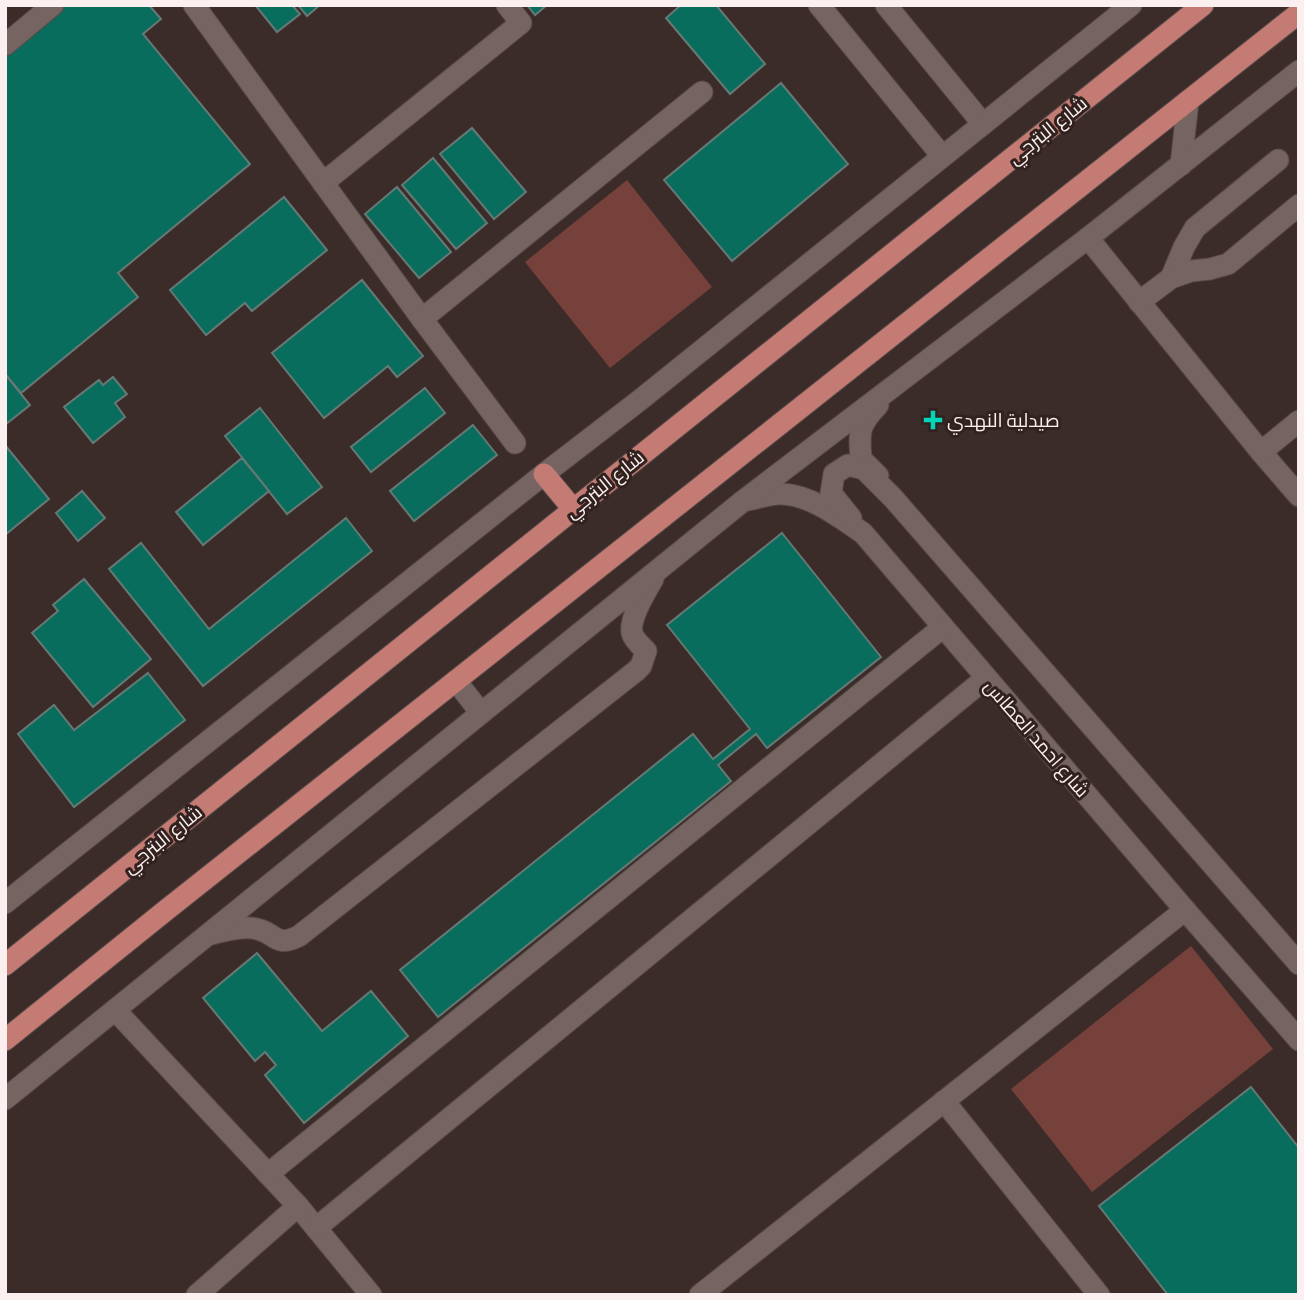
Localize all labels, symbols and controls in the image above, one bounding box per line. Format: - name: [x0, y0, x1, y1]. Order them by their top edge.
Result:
- street label: شارع البترجي: [1002, 90, 1093, 172]
- place label: صيدلية النهدي: [947, 407, 1060, 435]
- marker: صيدلية النهدي: [925, 412, 941, 428]
- street label: شارع البترجي: [559, 444, 650, 526]
- street label: شارع احمد العطاس: [978, 673, 1095, 803]
- street label: شارع البترجي: [117, 799, 208, 881]

